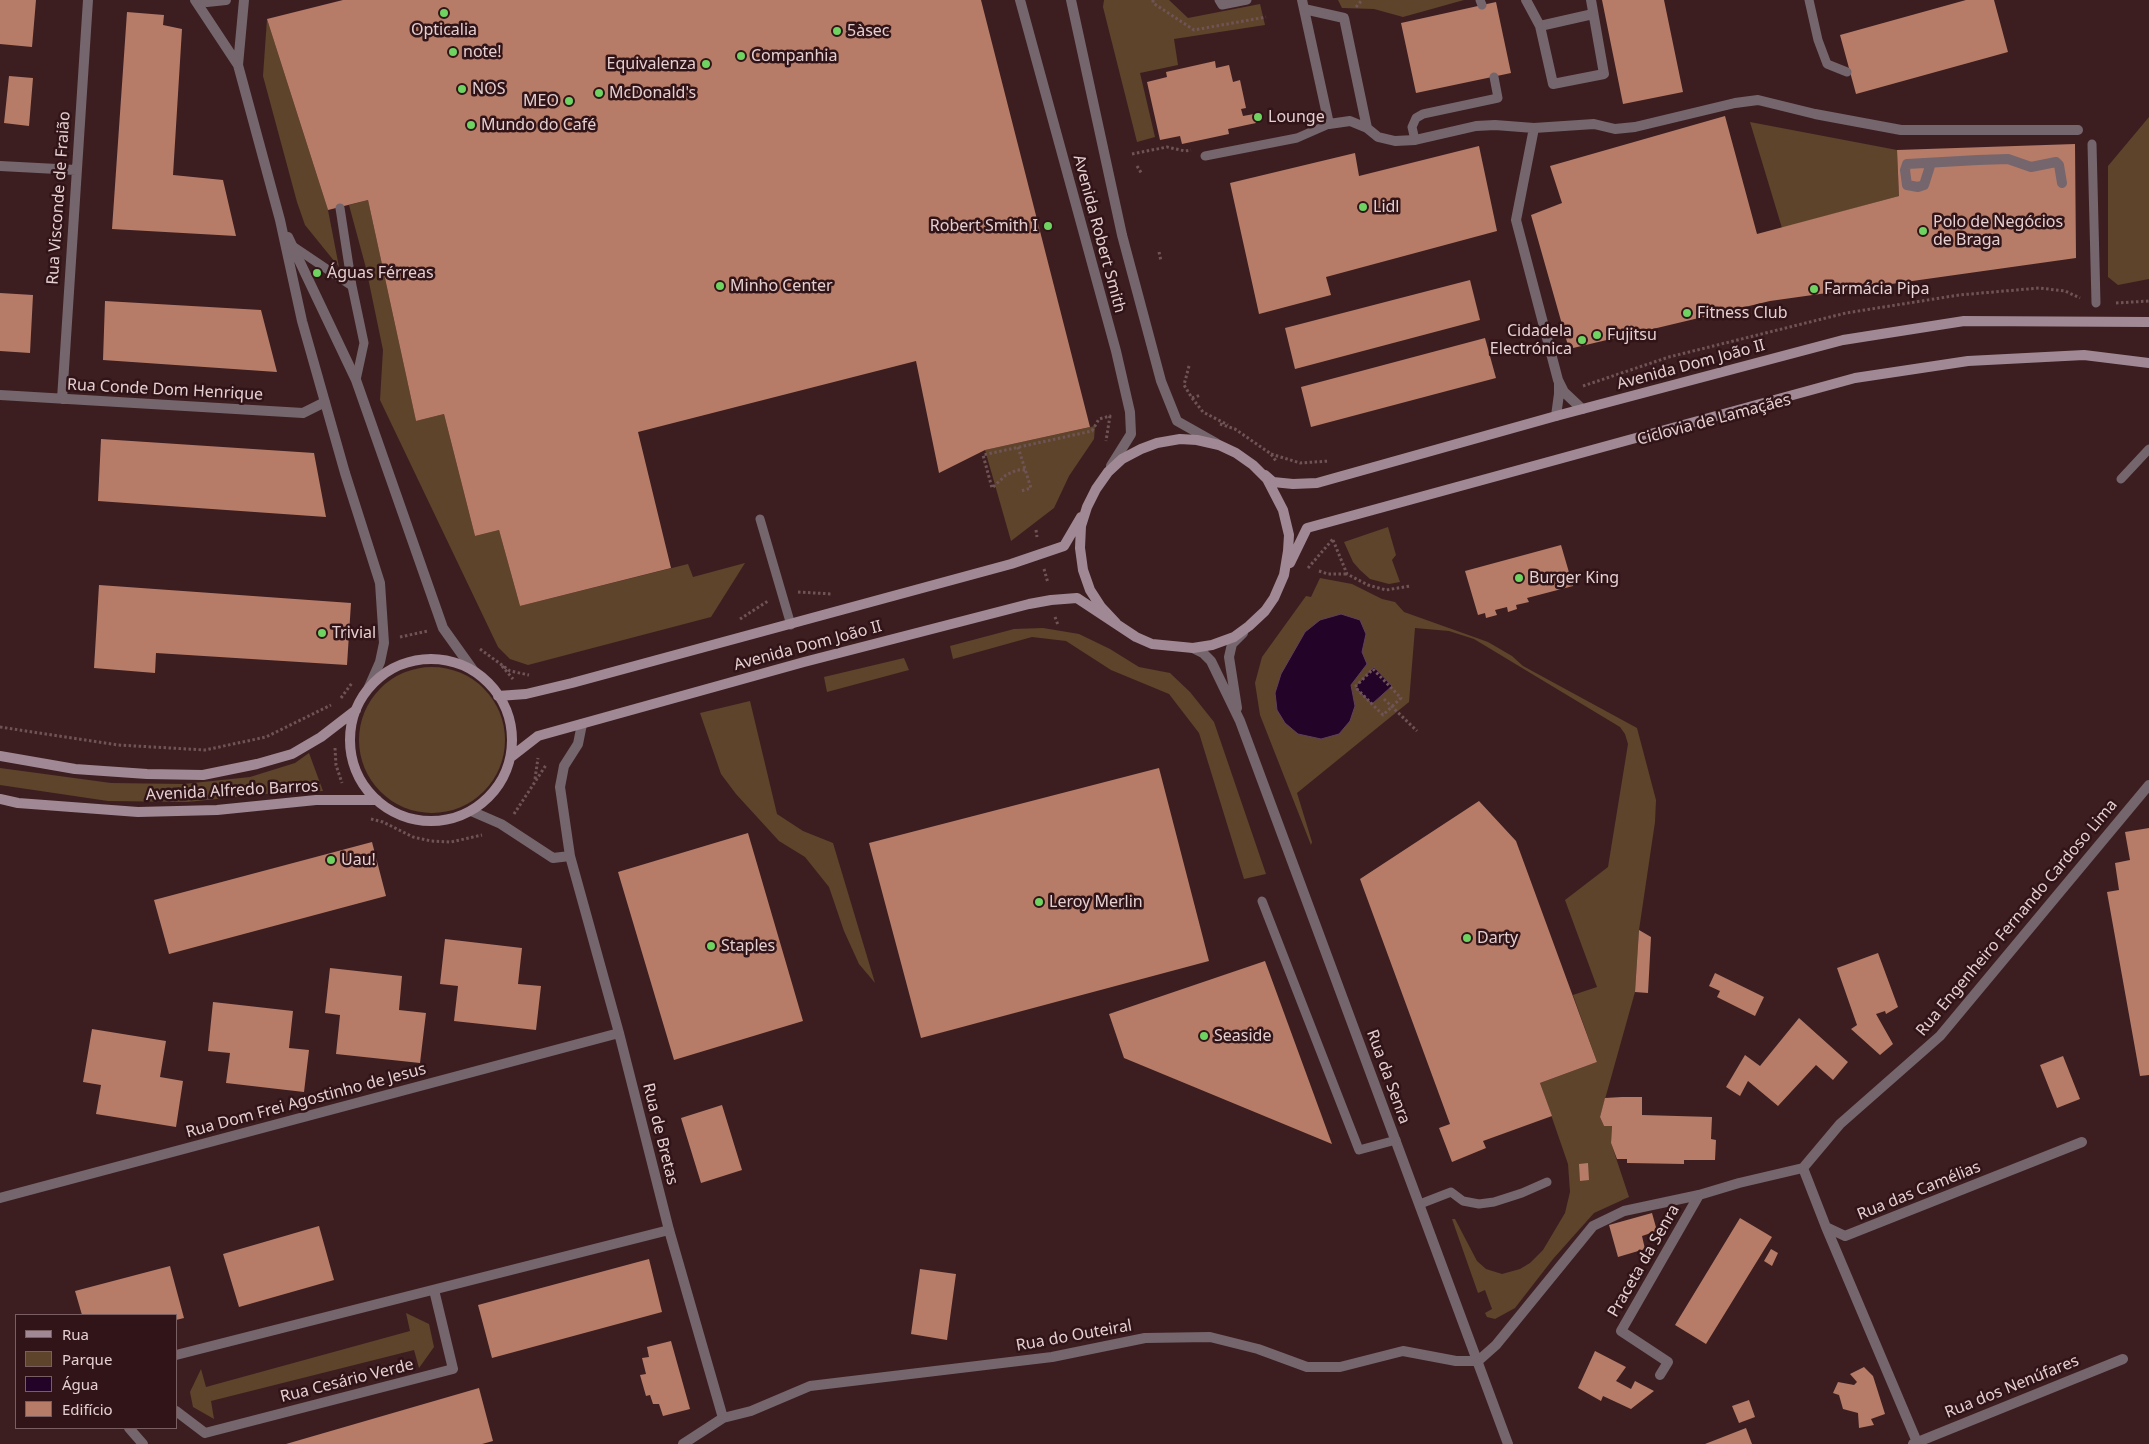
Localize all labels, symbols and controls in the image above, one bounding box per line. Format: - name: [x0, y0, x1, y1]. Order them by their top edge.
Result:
- marker: Opticalia: [438, 7, 450, 19]
- place label: Opticalia: [411, 20, 477, 40]
- place label: 5àsec: [847, 21, 889, 41]
- marker: 5àsec: [831, 25, 843, 37]
- place label: note!: [463, 42, 502, 62]
- marker: note!: [447, 46, 459, 58]
- place label: Companhia: [751, 46, 837, 66]
- marker: Companhia: [735, 50, 747, 62]
- place label: Equivalenza: [607, 54, 696, 74]
- marker: Equivalenza: [700, 58, 712, 70]
- place label: NOS: [472, 79, 505, 99]
- marker: NOS: [456, 83, 468, 95]
- place label: McDonald's: [609, 83, 696, 103]
- marker: McDonald's: [593, 87, 605, 99]
- place label: MEO: [523, 91, 559, 111]
- marker: MEO: [563, 95, 575, 107]
- place label: Lounge: [1268, 107, 1325, 127]
- street label: Rua Visconde de Fraião: [43, 111, 75, 285]
- marker: Lounge: [1252, 111, 1264, 123]
- place label: Mundo do Café: [481, 115, 596, 135]
- marker: Mundo do Café: [465, 119, 477, 131]
- street label: Avenida Robert Smith: [1069, 153, 1129, 315]
- place label: Lidl: [1373, 197, 1399, 217]
- marker: Lidl: [1357, 201, 1369, 213]
- place label: Polo de Negócios de Braga: [1933, 212, 2063, 250]
- place label: Robert Smith I: [930, 216, 1038, 236]
- marker: Robert Smith I: [1042, 220, 1054, 232]
- marker: Polo de Negócios de Braga: [1917, 225, 1929, 237]
- place label: Águas Férreas: [327, 263, 434, 283]
- marker: Águas Férreas: [311, 267, 323, 279]
- place label: Minho Center: [730, 276, 833, 296]
- place label: Farmácia Pipa: [1824, 279, 1929, 299]
- marker: Minho Center: [714, 280, 726, 292]
- marker: Farmácia Pipa: [1808, 283, 1820, 295]
- place label: Fitness Club: [1697, 303, 1788, 323]
- marker: Fitness Club: [1681, 307, 1693, 319]
- place label: Cidadela Electrónica: [1490, 321, 1572, 359]
- place label: Fujitsu: [1607, 325, 1657, 345]
- marker: Fujitsu: [1591, 329, 1603, 341]
- marker: Cidadela Electrónica: [1576, 334, 1588, 346]
- street label: Avenida Dom João II: [1615, 336, 1767, 394]
- street label: Rua Conde Dom Henrique: [66, 375, 264, 405]
- street label: Ciclovia de Lamaçães: [1635, 390, 1793, 450]
- place label: Burger King: [1529, 568, 1619, 588]
- marker: Burger King: [1513, 572, 1525, 584]
- street label: Avenida Dom João II: [732, 617, 884, 675]
- place label: Trivial: [332, 623, 376, 643]
- marker: Trivial: [316, 627, 328, 639]
- street label: Avenida Alfredo Barros: [145, 777, 319, 805]
- street label: Rua Engenheiro Fernando Cardoso Lima: [1912, 796, 2122, 1040]
- place label: Uau!: [341, 850, 376, 870]
- marker: Uau!: [325, 854, 337, 866]
- place label: Leroy Merlin: [1049, 892, 1143, 912]
- marker: Leroy Merlin: [1033, 896, 1045, 908]
- place label: Darty: [1477, 928, 1518, 948]
- marker: Darty: [1461, 932, 1473, 944]
- place label: Staples: [721, 936, 775, 956]
- marker: Staples: [705, 940, 717, 952]
- place label: Seaside: [1214, 1026, 1271, 1046]
- street label: Rua da Senra: [1362, 1027, 1414, 1127]
- marker: Seaside: [1198, 1030, 1210, 1042]
- street label: Rua Dom Frei Agostinho de Jesus: [184, 1060, 428, 1142]
- street label: Rua de Bretas: [638, 1081, 682, 1187]
- street label: Rua das Camélias: [1854, 1157, 1984, 1225]
- street label: Praceta da Senra: [1604, 1201, 1684, 1321]
- legend: [15, 1314, 178, 1429]
- street label: Rua do Outeiral: [1015, 1316, 1133, 1356]
- text: Rua: [62, 1324, 89, 1344]
- text: Parque: [62, 1349, 112, 1369]
- street label: Rua dos Nenúfares: [1942, 1351, 2082, 1423]
- street label: Rua Cesário Verde: [278, 1355, 416, 1407]
- text: Água: [62, 1374, 99, 1394]
- text: Edifício: [62, 1399, 113, 1419]

